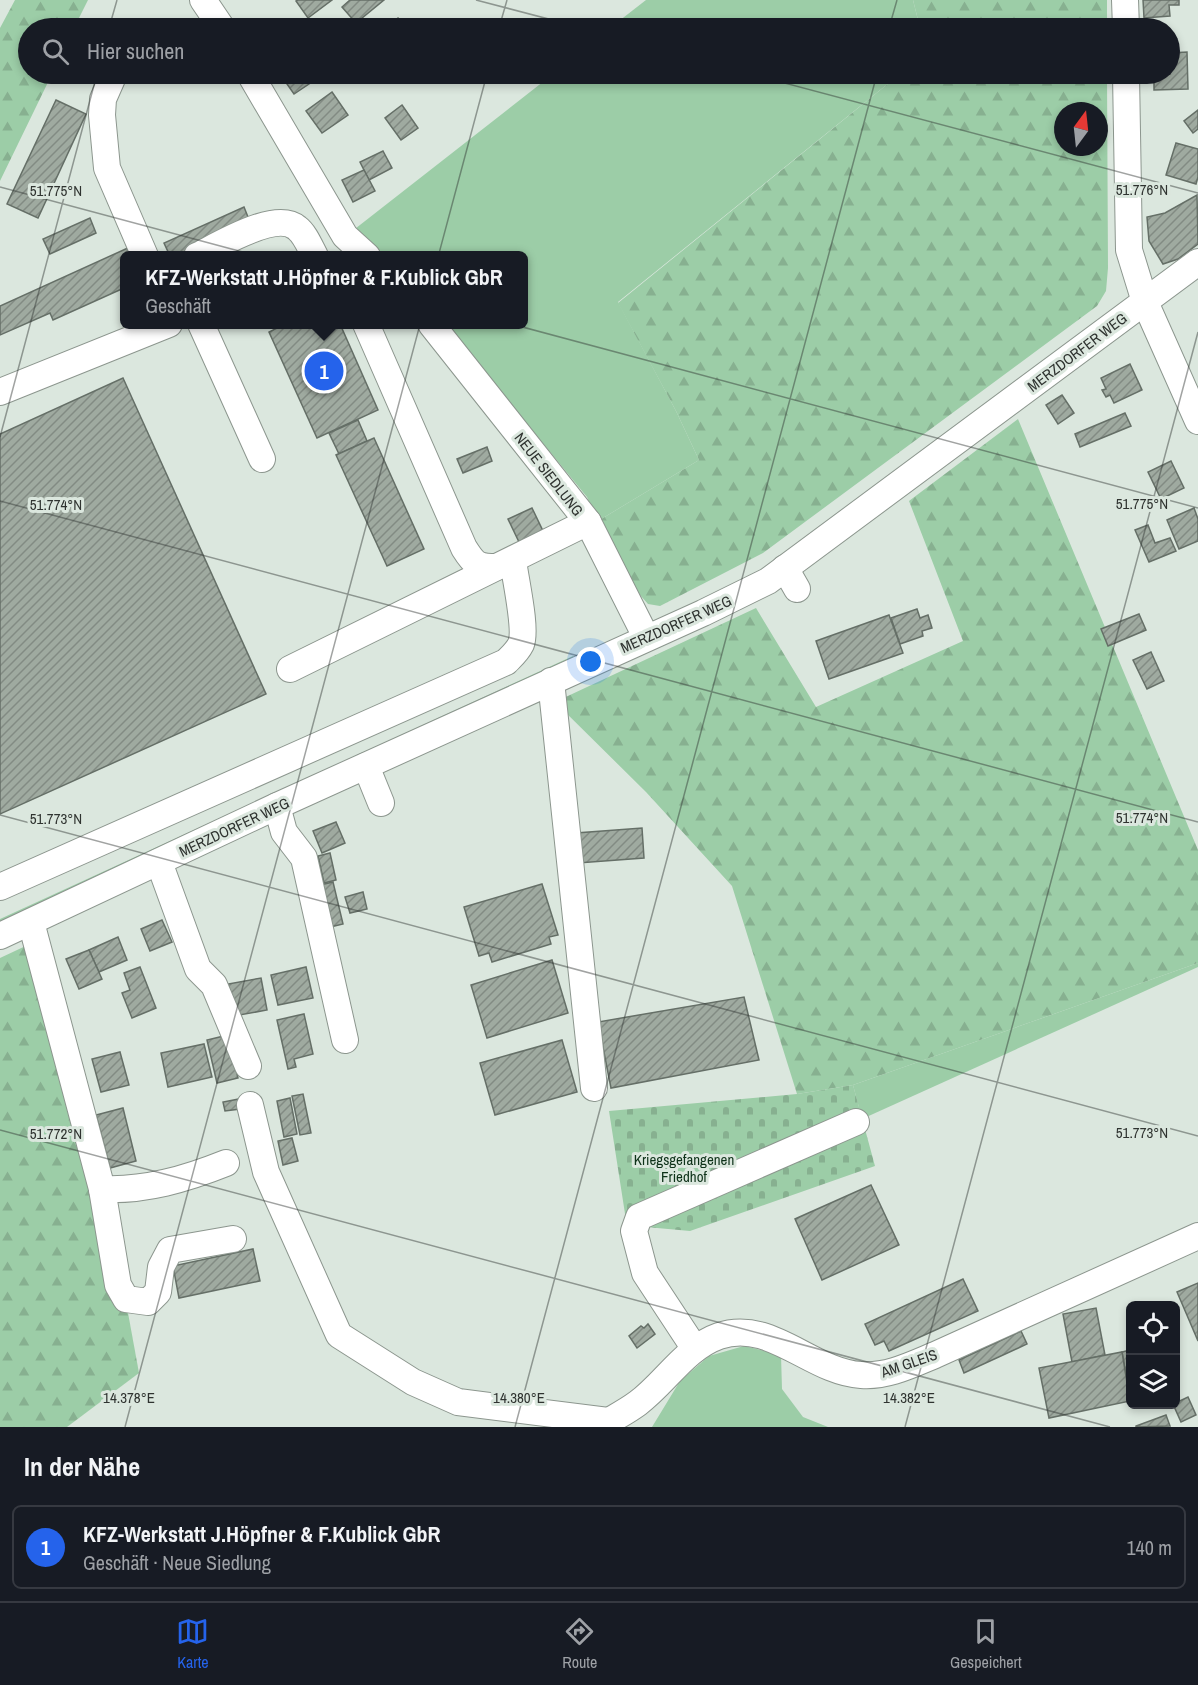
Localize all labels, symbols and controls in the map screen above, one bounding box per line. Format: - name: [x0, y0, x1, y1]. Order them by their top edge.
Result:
- search box: [18, 18, 1180, 84]
- icon: search: [39, 35, 72, 68]
- text: Hier suchen: [87, 36, 184, 66]
- north arrow: [1054, 102, 1108, 156]
- text: 51.776°N: [1116, 179, 1168, 200]
- text: 51.775°N: [30, 180, 82, 201]
- popup: [120, 251, 528, 329]
- text: KFZ-Werkstatt J.Höpfner & F.Kublick GbR: [145, 262, 503, 292]
- text: Geschäft: [145, 292, 211, 319]
- street label: MERZDORFER WEG: [1023, 308, 1131, 396]
- pin: 1: [304, 348, 344, 394]
- street label: NEUE SIEDLUNG: [510, 428, 588, 520]
- text: 51.775°N: [1116, 493, 1168, 514]
- text: 51.774°N: [30, 494, 82, 515]
- street label: MERZDORFER WEG: [617, 590, 735, 658]
- your location: [576, 647, 605, 676]
- street label: MERZDORFER WEG: [175, 792, 293, 862]
- text: 51.774°N: [1116, 807, 1168, 828]
- text: 51.773°N: [30, 808, 82, 829]
- text: 51.773°N: [1116, 1122, 1168, 1143]
- text: 51.772°N: [30, 1123, 82, 1144]
- park label: Kriegsgefangenen Friedhof: [634, 1149, 734, 1187]
- map controls: [1126, 1301, 1180, 1409]
- button: locate: [1126, 1301, 1180, 1355]
- street label: AM GLEIS: [877, 1344, 940, 1383]
- button: layers: [1126, 1355, 1180, 1409]
- text: 14.378°E: [103, 1387, 155, 1408]
- text: 14.380°E: [493, 1387, 545, 1408]
- text: 14.382°E: [883, 1387, 935, 1408]
- text: In der Nähe: [24, 1449, 140, 1484]
- text: KFZ-Werkstatt J.Höpfner & F.Kublick GbR: [83, 1519, 441, 1549]
- text: 1: [41, 1534, 50, 1561]
- text: 140 m: [1126, 1534, 1172, 1561]
- text: Geschäft · Neue Siedlung: [83, 1549, 271, 1576]
- tab: Karte: [176, 1615, 209, 1673]
- tab: Route: [562, 1615, 597, 1673]
- tab: Gespeichert: [950, 1615, 1022, 1673]

